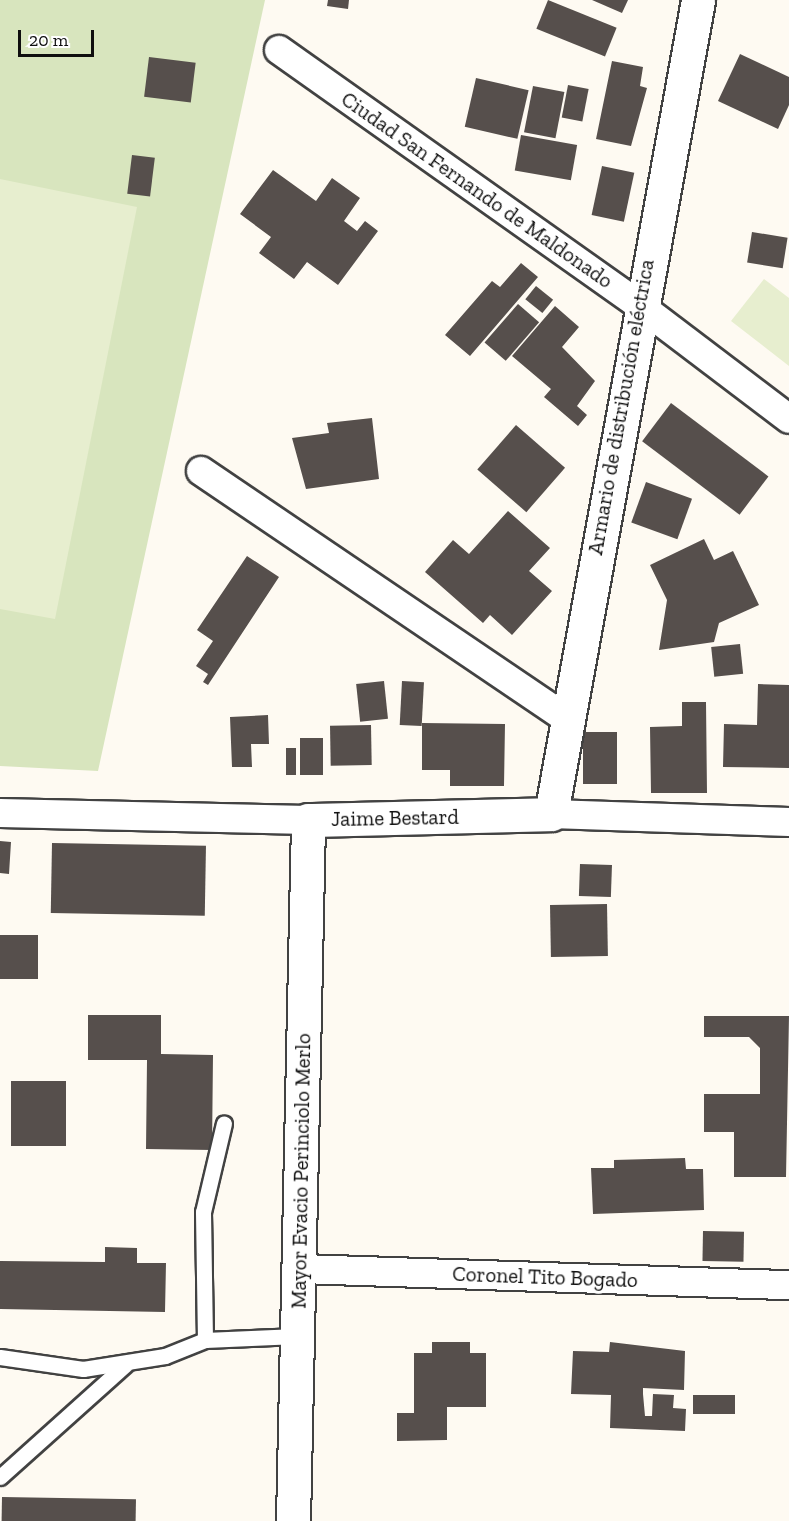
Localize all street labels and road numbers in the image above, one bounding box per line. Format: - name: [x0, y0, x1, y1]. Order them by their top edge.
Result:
- street label: Ciudad San Fernando de Maldonado: [336, 86, 618, 294]
- street label: Armario de distribución eléctrica: [583, 257, 659, 557]
- street label: Jaime Bestard: [331, 804, 459, 832]
- street label: Mayor Evacio Perinciolo Merlo: [286, 1033, 316, 1309]
- street label: Coronel Tito Bogado: [452, 1261, 638, 1293]

